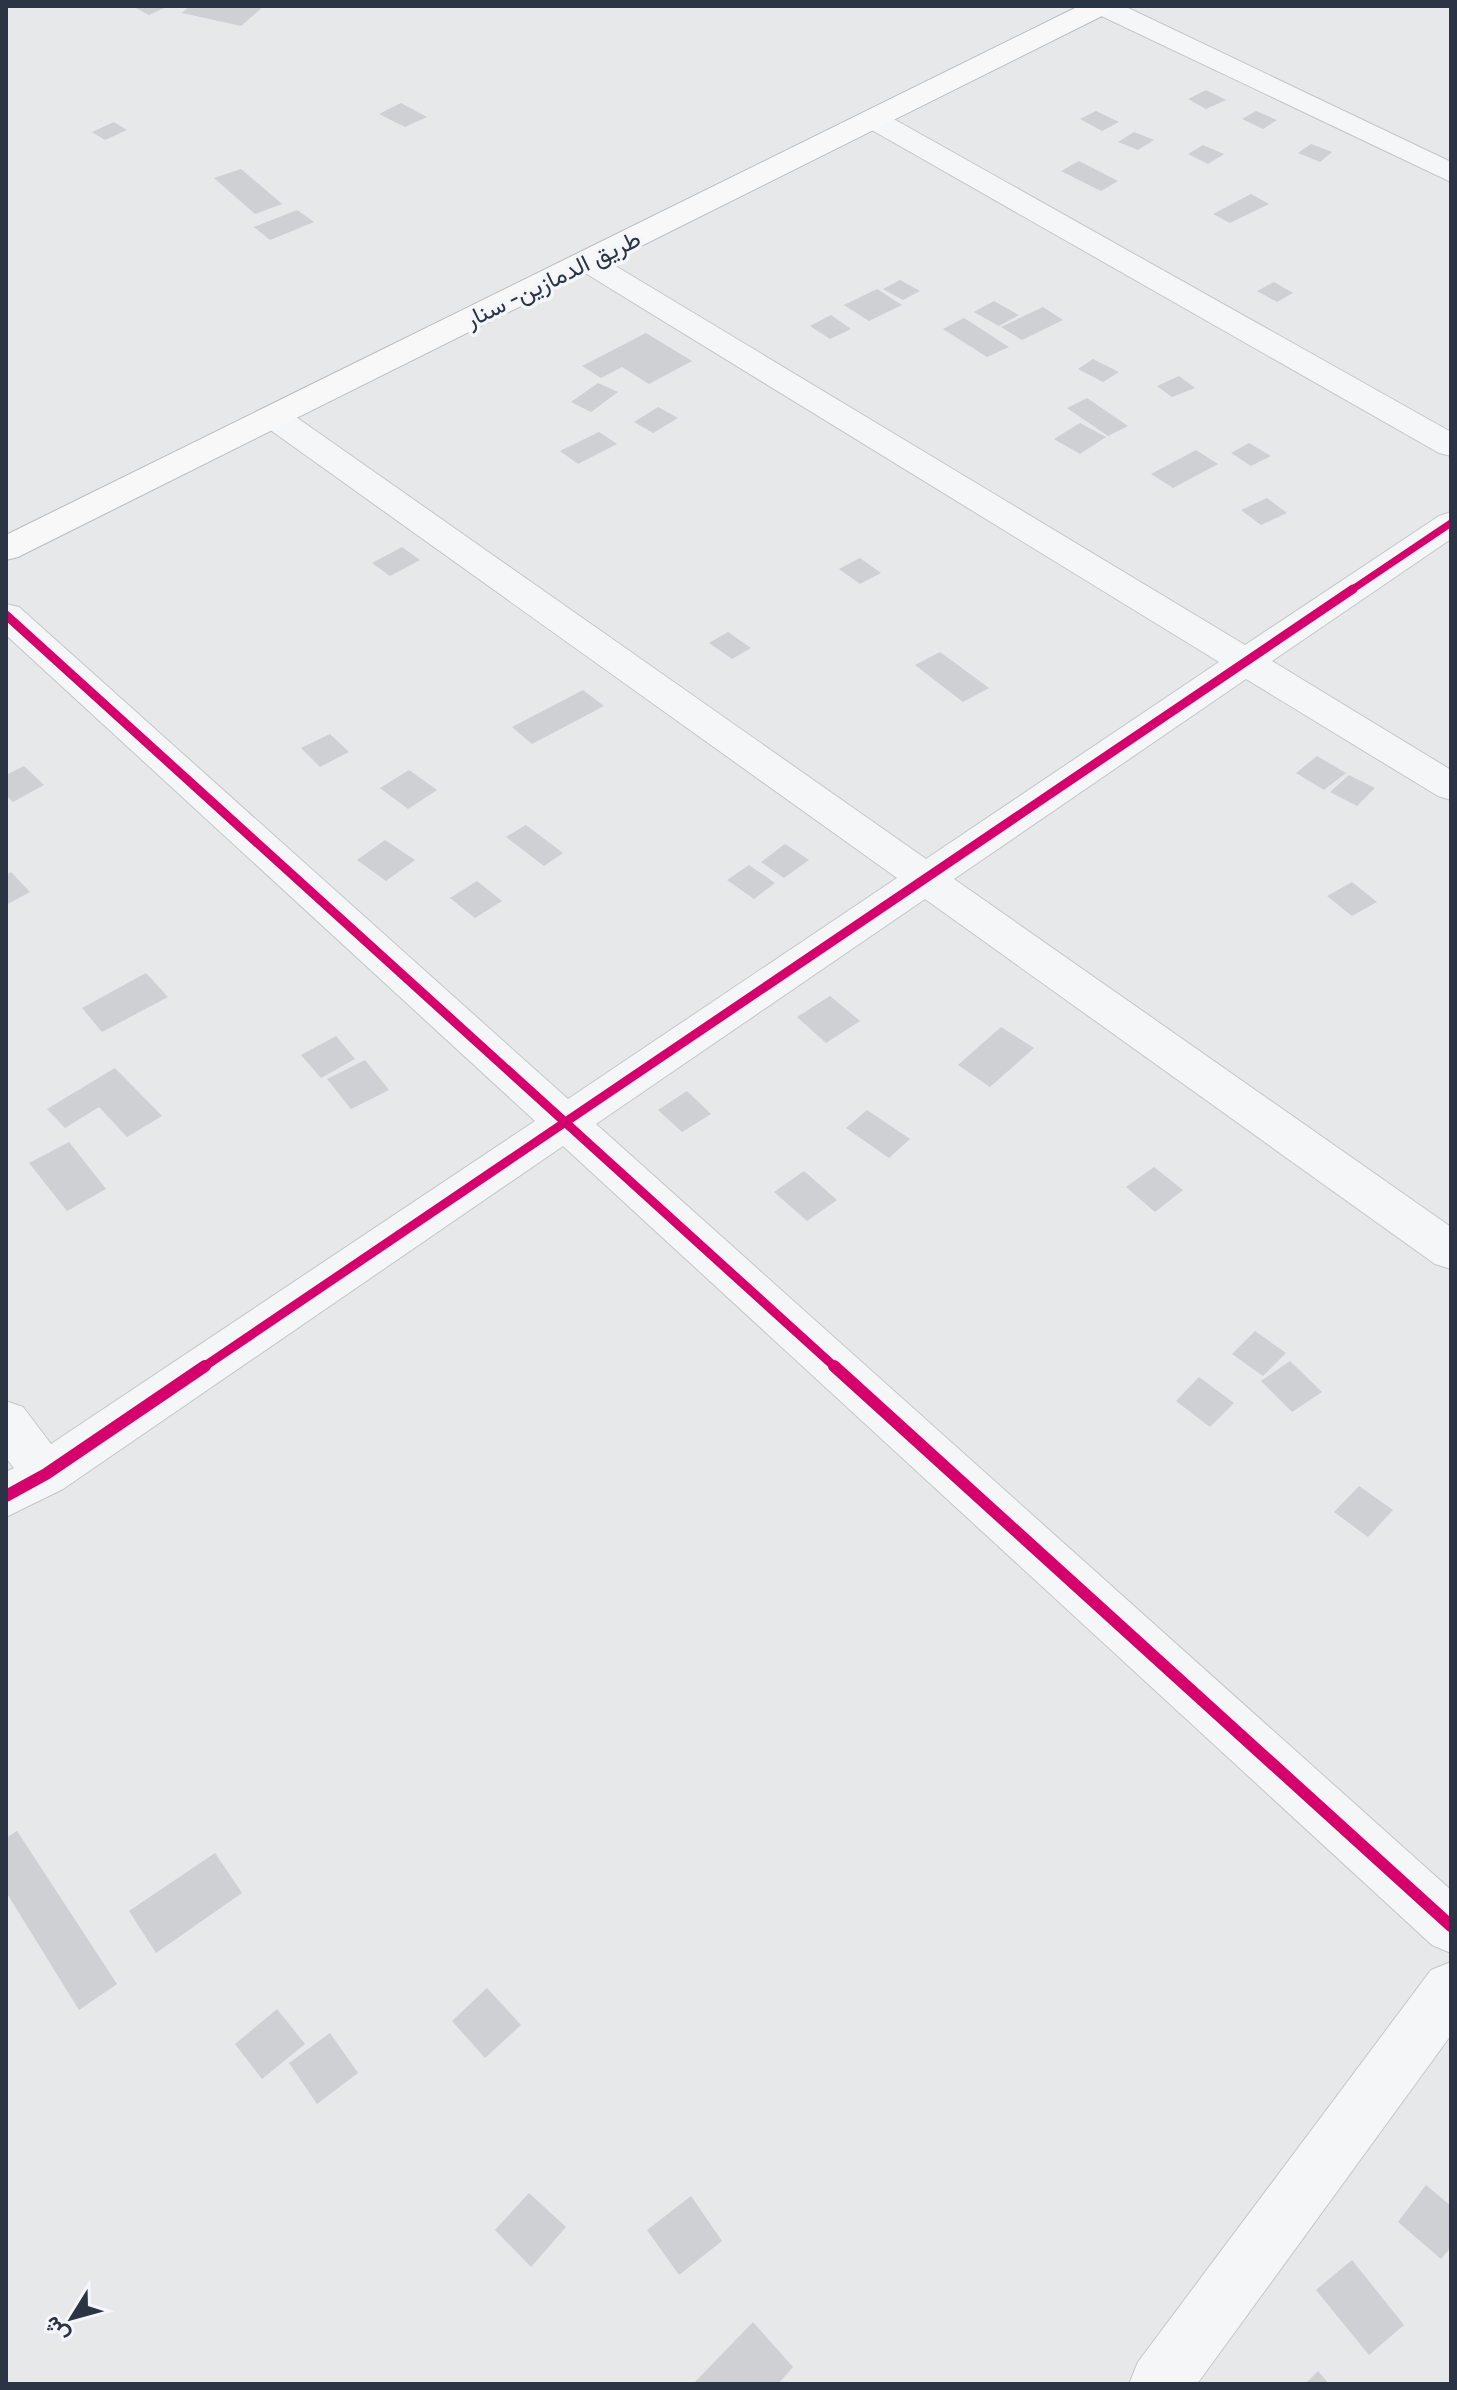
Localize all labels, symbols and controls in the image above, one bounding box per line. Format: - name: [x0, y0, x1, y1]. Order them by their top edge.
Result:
- street label: طريق الدمازين- سنار: [459, 223, 646, 335]
- north arrow: [32, 2278, 112, 2358]
- text: ش: [37, 2311, 75, 2349]

